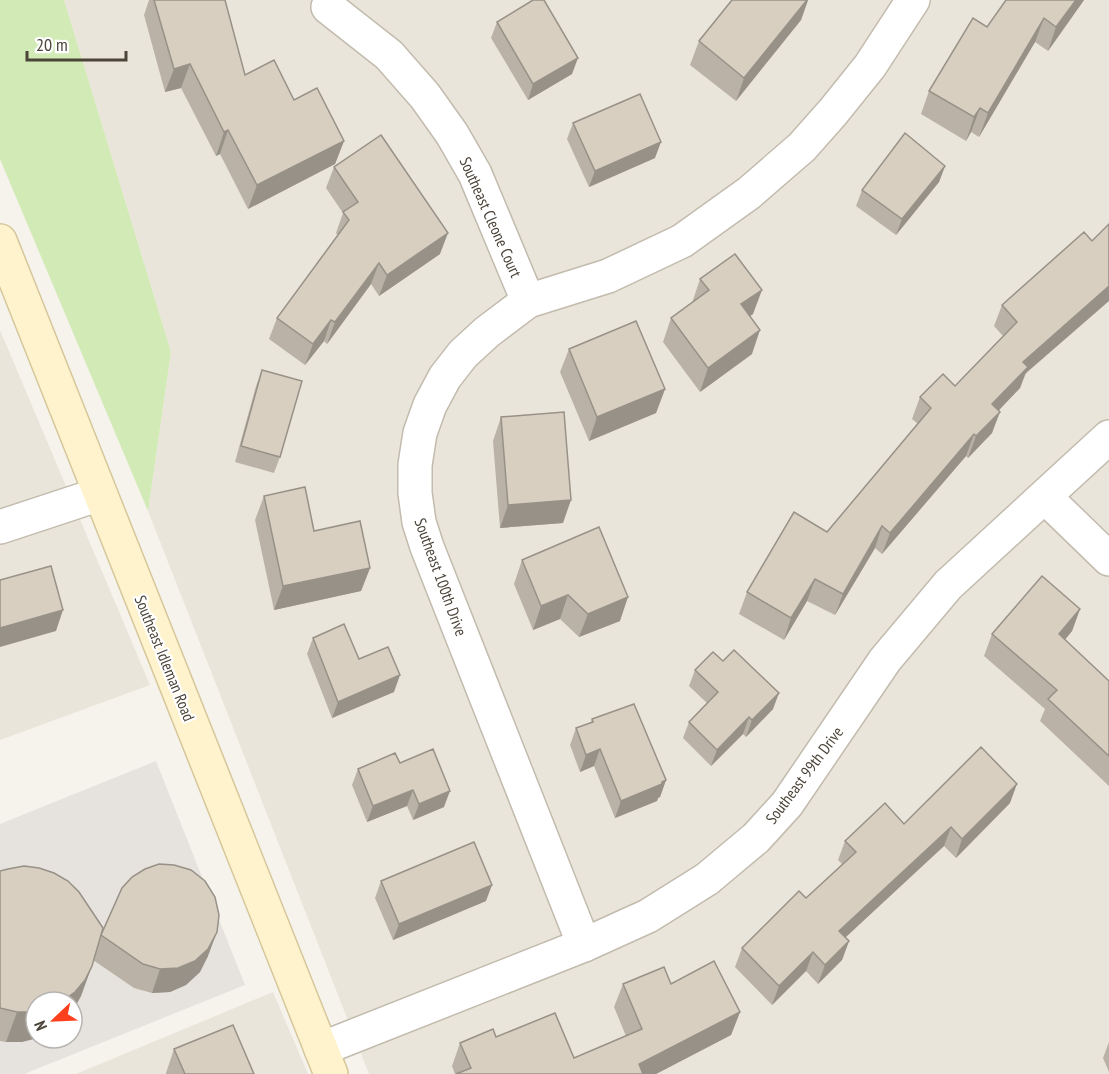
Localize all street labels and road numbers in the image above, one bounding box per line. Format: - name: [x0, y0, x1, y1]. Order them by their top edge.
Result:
- street label: Southeast Cleone Court: [455, 154, 527, 281]
- street label: Southeast 100th Drive: [410, 515, 472, 639]
- street label: Southeast Idleman Road: [131, 592, 199, 724]
- street label: Southeast 99th Drive: [761, 722, 847, 828]

